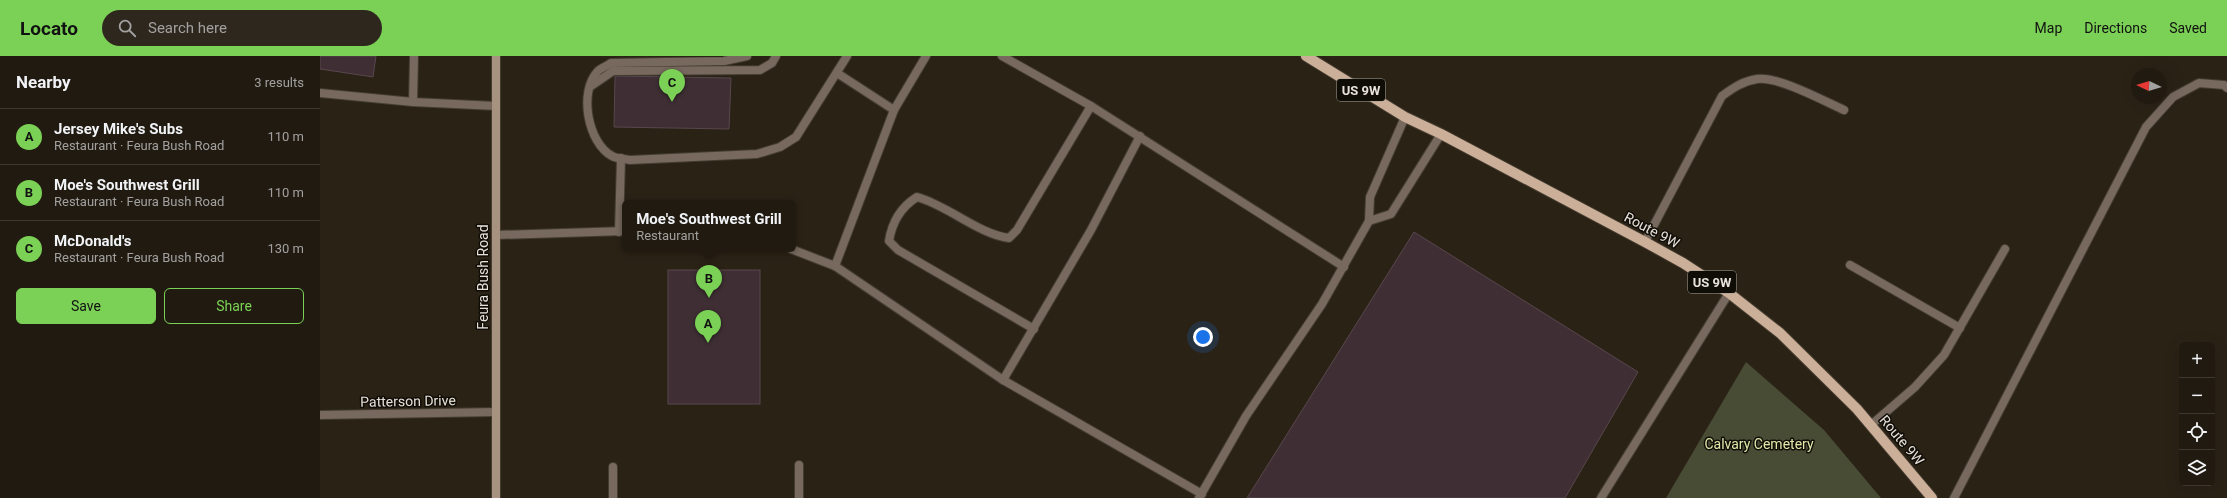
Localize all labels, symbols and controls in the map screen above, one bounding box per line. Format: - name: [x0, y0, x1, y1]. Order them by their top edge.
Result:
- search box: [102, 10, 382, 46]
- text: Locato: [20, 17, 78, 40]
- icon: search: [116, 17, 138, 39]
- text: Search here: [148, 19, 227, 37]
- text: Map: [2035, 20, 2062, 36]
- text: Directions: [2084, 20, 2147, 36]
- text: Saved: [2169, 20, 2207, 36]
- north arrow: [2131, 68, 2167, 104]
- pin: C: [659, 69, 685, 102]
- text: Nearby: [16, 72, 71, 92]
- text: 3 results: [254, 75, 304, 90]
- road number: US 9W: [1337, 79, 1385, 101]
- text: Jersey Mike's Subs: [54, 120, 183, 138]
- text: A: [25, 129, 33, 144]
- text: 110 m: [267, 129, 304, 144]
- text: Restaurant · Feura Bush Road: [54, 138, 224, 153]
- text: Moe's Southwest Grill: [54, 176, 200, 194]
- text: B: [25, 185, 33, 200]
- text: 110 m: [267, 185, 304, 200]
- text: Restaurant · Feura Bush Road: [54, 194, 224, 209]
- popup: [622, 200, 796, 252]
- street label: Route 9W: [1622, 209, 1683, 251]
- text: Moe's Southwest Grill: [636, 210, 782, 228]
- street label: Feura Bush Road: [475, 224, 491, 330]
- text: Restaurant: [636, 228, 699, 243]
- text: McDonald's: [54, 232, 132, 250]
- text: C: [25, 241, 33, 256]
- text: 130 m: [267, 241, 304, 256]
- text: Restaurant · Feura Bush Road: [54, 250, 224, 265]
- pin: B: [696, 265, 722, 298]
- road number: US 9W: [1688, 271, 1736, 293]
- button: Save: [16, 288, 156, 324]
- button: Share: [164, 288, 304, 324]
- pin: A: [695, 310, 721, 343]
- your location: [1193, 327, 1213, 347]
- map controls: [2179, 342, 2215, 486]
- button: +: [2179, 342, 2215, 378]
- button: −: [2179, 378, 2215, 414]
- street label: Patterson Drive: [360, 392, 456, 410]
- street label: Route 9W: [1877, 412, 1928, 469]
- button: locate: [2179, 414, 2215, 450]
- park label: Calvary Cemetery: [1704, 436, 1814, 452]
- button: layers: [2179, 450, 2215, 486]

